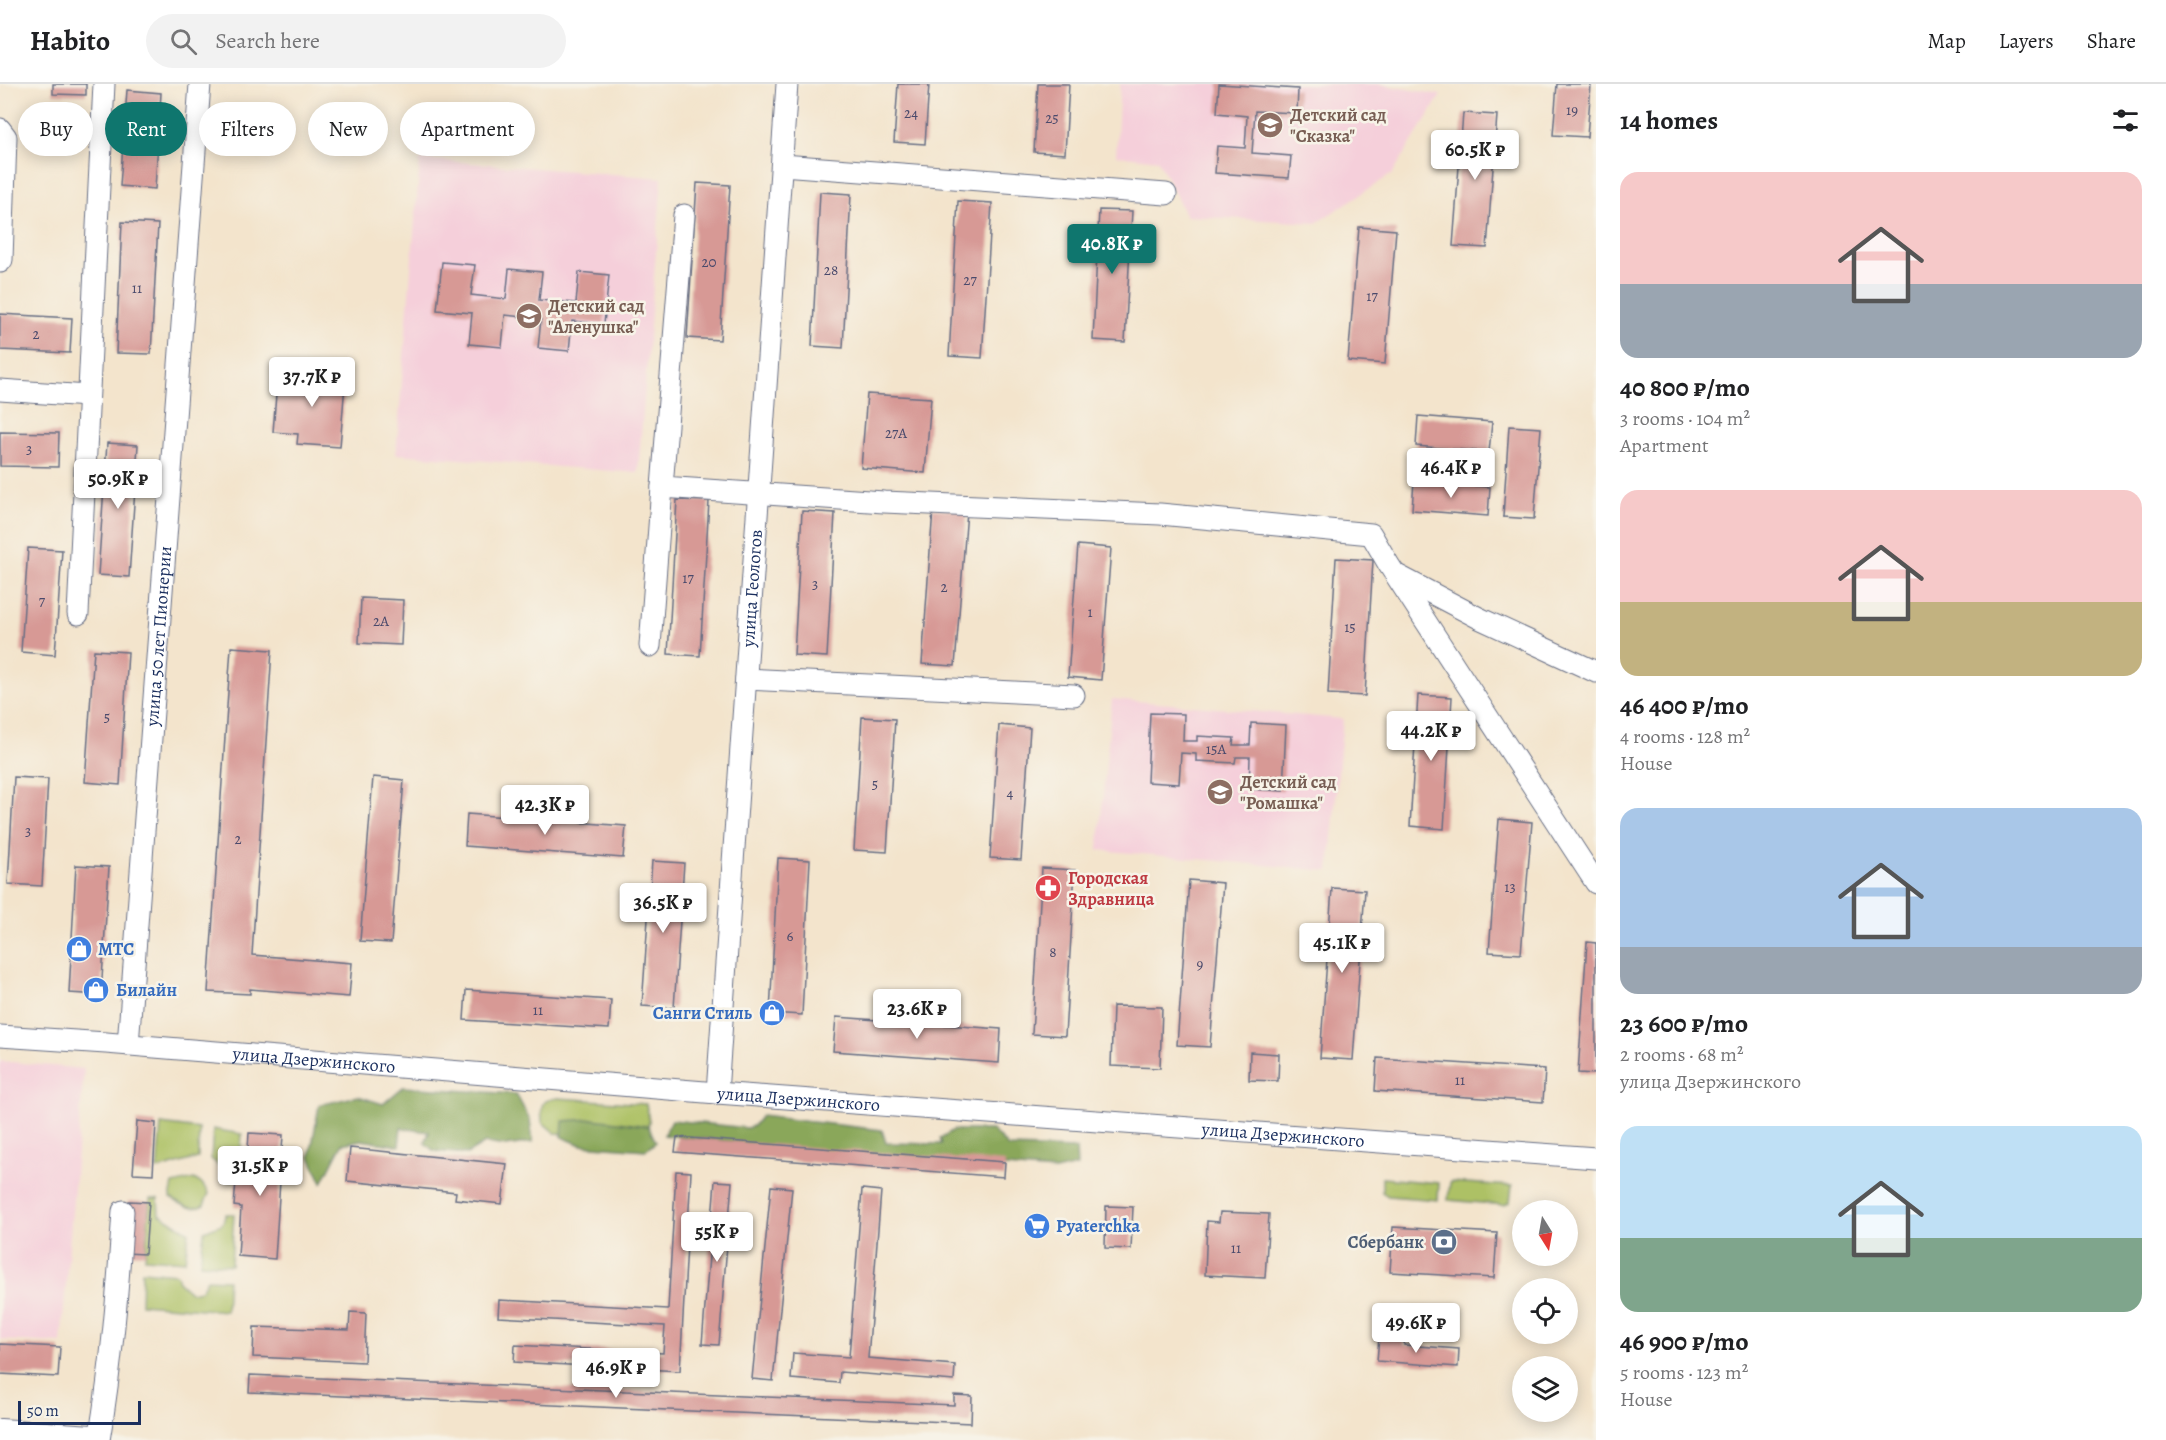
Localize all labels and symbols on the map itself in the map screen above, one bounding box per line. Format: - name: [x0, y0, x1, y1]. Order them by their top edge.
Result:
- house number: 19: [1566, 100, 1578, 120]
- house number: 24: [904, 103, 918, 123]
- place label: Детский сад "Сказка": [1290, 103, 1386, 148]
- house number: 25: [1045, 108, 1059, 128]
- school or university icon: Детский сад "Сказка": [1255, 110, 1285, 140]
- pin: 60.5K ₽: [1420, 130, 1530, 181]
- pin: 40.8K ₽: [1057, 224, 1167, 275]
- house number: 20: [701, 252, 717, 272]
- house number: 28: [824, 260, 838, 280]
- house number: 27: [963, 270, 977, 290]
- house number: 11: [132, 278, 142, 298]
- house number: 17: [1366, 286, 1378, 306]
- place label: Детский сад "Аленушка": [548, 294, 644, 339]
- school or university icon: Детский сад "Аленушка": [514, 301, 544, 331]
- house number: 2: [32, 324, 40, 344]
- pin: 37.7K ₽: [257, 357, 367, 408]
- house number: 27А: [885, 423, 907, 443]
- house number: 3: [26, 439, 32, 459]
- pin: 46.4K ₽: [1396, 448, 1506, 499]
- pin: 50.9K ₽: [63, 459, 173, 510]
- street label: улица Геологов: [736, 529, 768, 649]
- street label: улица 50 лет Пионерии: [140, 545, 177, 728]
- house number: 17: [682, 568, 694, 588]
- house number: 3: [812, 574, 818, 594]
- house number: 2: [940, 577, 948, 597]
- house number: 7: [39, 591, 46, 611]
- house number: 1: [1087, 602, 1093, 622]
- house number: 2А: [373, 611, 389, 631]
- house number: 15: [1344, 617, 1356, 637]
- house number: 5: [104, 707, 110, 727]
- pin: 44.2K ₽: [1376, 711, 1486, 762]
- house number: 15А: [1206, 739, 1226, 759]
- place label: Детский сад "Ромашка": [1240, 770, 1336, 815]
- house number: 5: [872, 774, 878, 794]
- school or university icon: Детский сад "Ромашка": [1205, 777, 1235, 807]
- house number: 4: [1007, 783, 1014, 803]
- pin: 42.3K ₽: [490, 785, 600, 836]
- house number: 3: [25, 821, 31, 841]
- house number: 2: [234, 829, 242, 849]
- place label: Городская Здравница: [1068, 866, 1155, 911]
- pharmacy icon: Городская Здравница: [1033, 873, 1063, 903]
- house number: 13: [1504, 877, 1516, 897]
- pin: 36.5K ₽: [608, 883, 718, 934]
- pin: 45.1K ₽: [1287, 923, 1397, 974]
- house number: 6: [787, 926, 794, 946]
- shop icon: МТС: [64, 934, 94, 964]
- place label: МТС: [98, 937, 134, 961]
- house number: 8: [1049, 942, 1057, 962]
- house number: 9: [1197, 954, 1204, 974]
- shop icon: Билайн: [81, 975, 111, 1005]
- place label: Билайн: [116, 978, 177, 1002]
- pin: 23.6K ₽: [862, 989, 972, 1040]
- shop icon: Санги Стиль: [757, 998, 787, 1028]
- house number: 11: [533, 1000, 543, 1020]
- place label: Санги Стиль: [653, 1001, 753, 1025]
- street label: улица Дзержинского: [231, 1041, 396, 1079]
- house number: 11: [1455, 1070, 1465, 1090]
- street label: улица Дзержинского: [715, 1081, 881, 1117]
- street label: улица Дзержинского: [1200, 1117, 1365, 1153]
- pin: 31.5K ₽: [205, 1146, 315, 1197]
- north arrow: [1512, 1200, 1578, 1266]
- supermarket icon: Pyaterchka: [1022, 1211, 1052, 1241]
- pin: 55K ₽: [675, 1212, 759, 1263]
- place label: Pyaterchka: [1056, 1214, 1141, 1238]
- bank icon: Сбербанк: [1429, 1227, 1459, 1257]
- place label: Сбербанк: [1347, 1230, 1424, 1254]
- house number: 11: [1231, 1238, 1241, 1258]
- pin: 49.6K ₽: [1361, 1303, 1471, 1354]
- pin: 46.9K ₽: [561, 1348, 671, 1399]
- scale bar: [18, 1398, 141, 1426]

